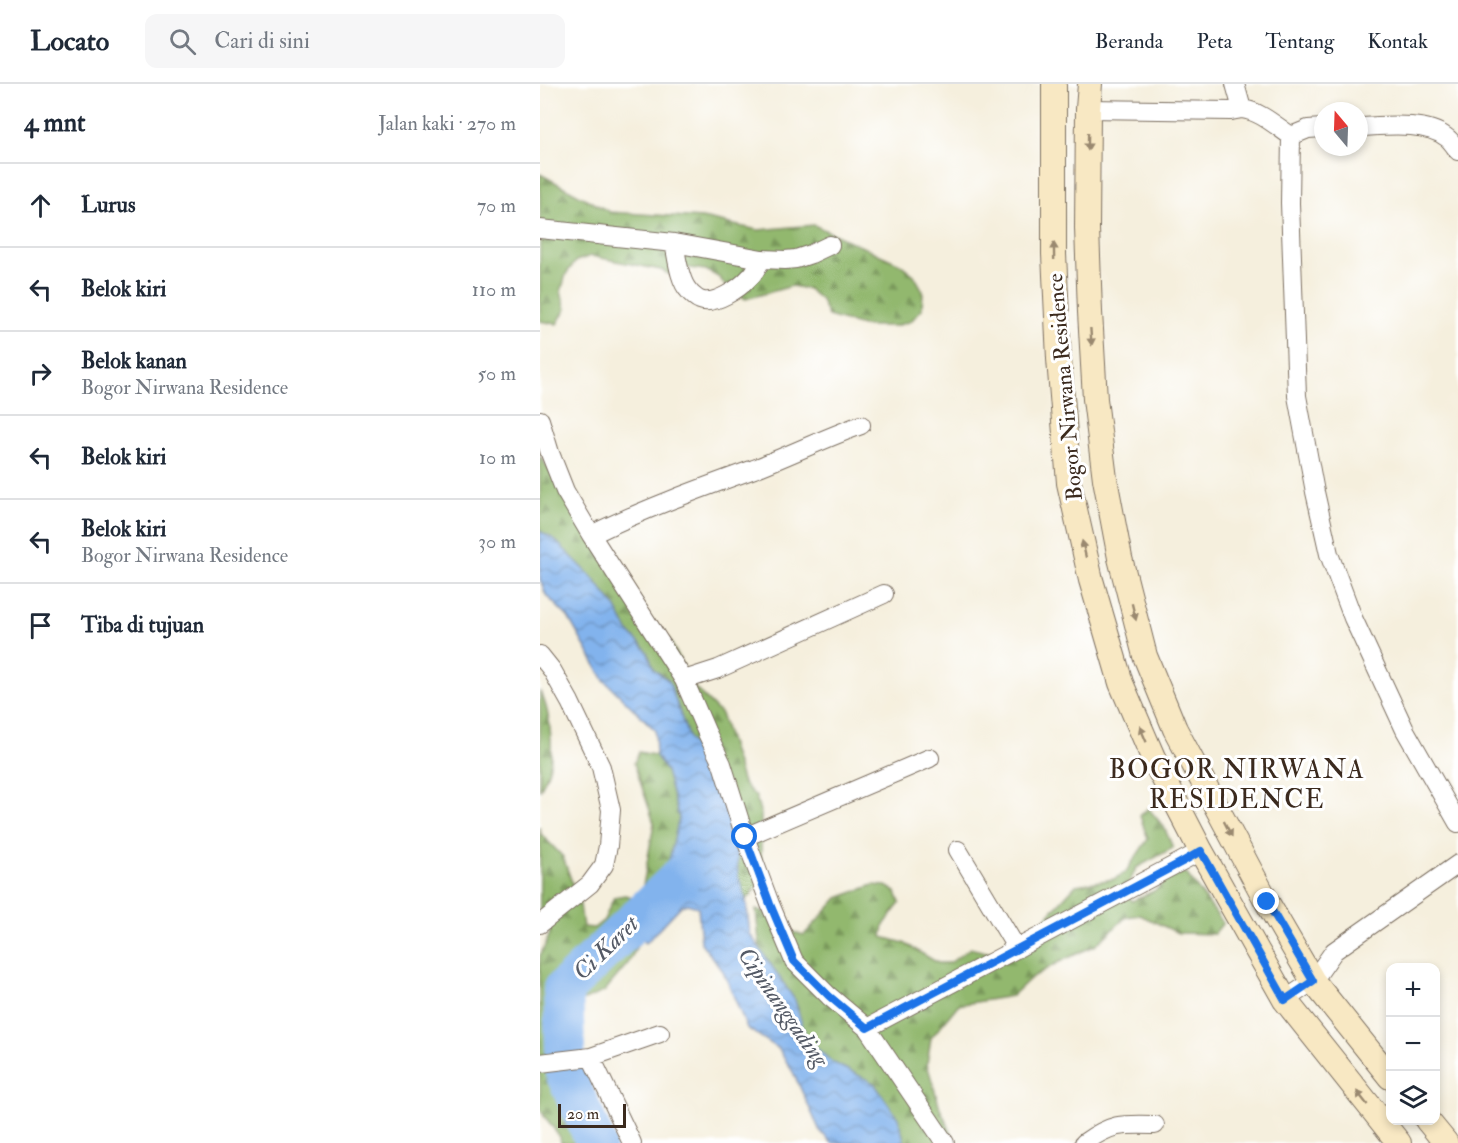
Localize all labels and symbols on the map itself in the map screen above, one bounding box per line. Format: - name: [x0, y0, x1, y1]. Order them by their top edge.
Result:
- north arrow: [1314, 102, 1368, 156]
- one-way arrow: [1083, 133, 1093, 152]
- one-way arrow: [1049, 241, 1059, 260]
- street label: Bogor Nirwana Residence: [1041, 272, 1089, 502]
- one-way arrow: [1087, 328, 1096, 347]
- one-way arrow: [1079, 539, 1088, 558]
- one-way arrow: [1130, 603, 1140, 622]
- one-way arrow: [1138, 725, 1147, 743]
- district label: BOGOR NIRWANA RESIDENCE: [1109, 754, 1365, 816]
- one-way arrow: [1223, 821, 1232, 838]
- route start: [731, 823, 757, 849]
- route end: [1253, 888, 1279, 914]
- water label: Ci Karet: [566, 908, 646, 987]
- water label: Cipinanggading: [730, 941, 836, 1074]
- one-way arrow: [1357, 1090, 1369, 1105]
- scale bar: [558, 1101, 626, 1128]

